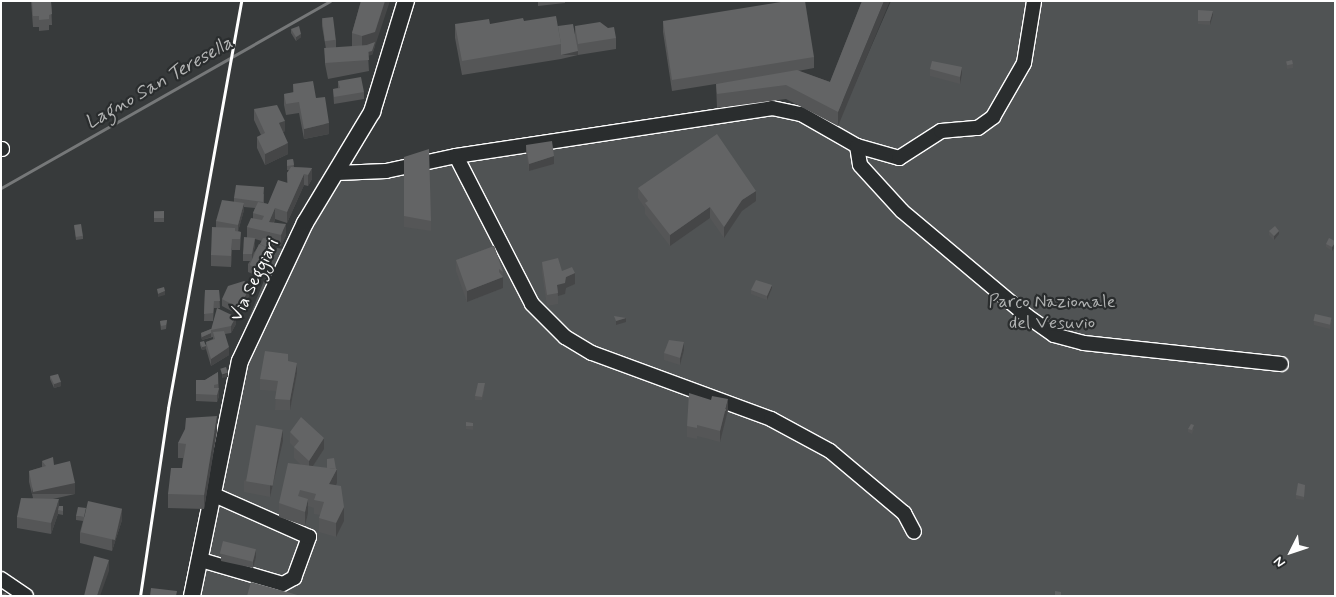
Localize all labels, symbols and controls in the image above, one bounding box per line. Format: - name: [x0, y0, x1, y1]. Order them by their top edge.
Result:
- water label: Lagno San Teresella: [83, 32, 235, 134]
- street label: Via Seggiari: [225, 234, 285, 326]
- park label: Parco Nazionale del Vesuvio: [990, 292, 1114, 334]
- north arrow: [1266, 527, 1316, 577]
- text: N: [1270, 552, 1290, 571]

